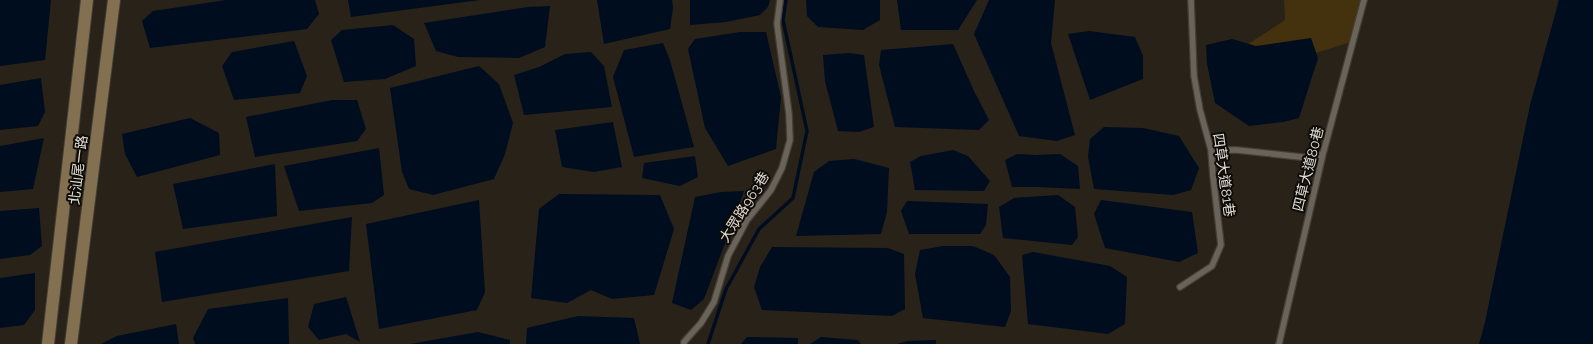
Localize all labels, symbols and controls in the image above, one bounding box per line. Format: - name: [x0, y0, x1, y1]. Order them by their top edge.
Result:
- street label: 四草大道80巷: [1290, 125, 1326, 213]
- street label: 四草大道81巷: [1210, 132, 1238, 218]
- street label: 北汕尾一路: [66, 134, 90, 206]
- street label: 大眾路963巷: [716, 169, 772, 245]

